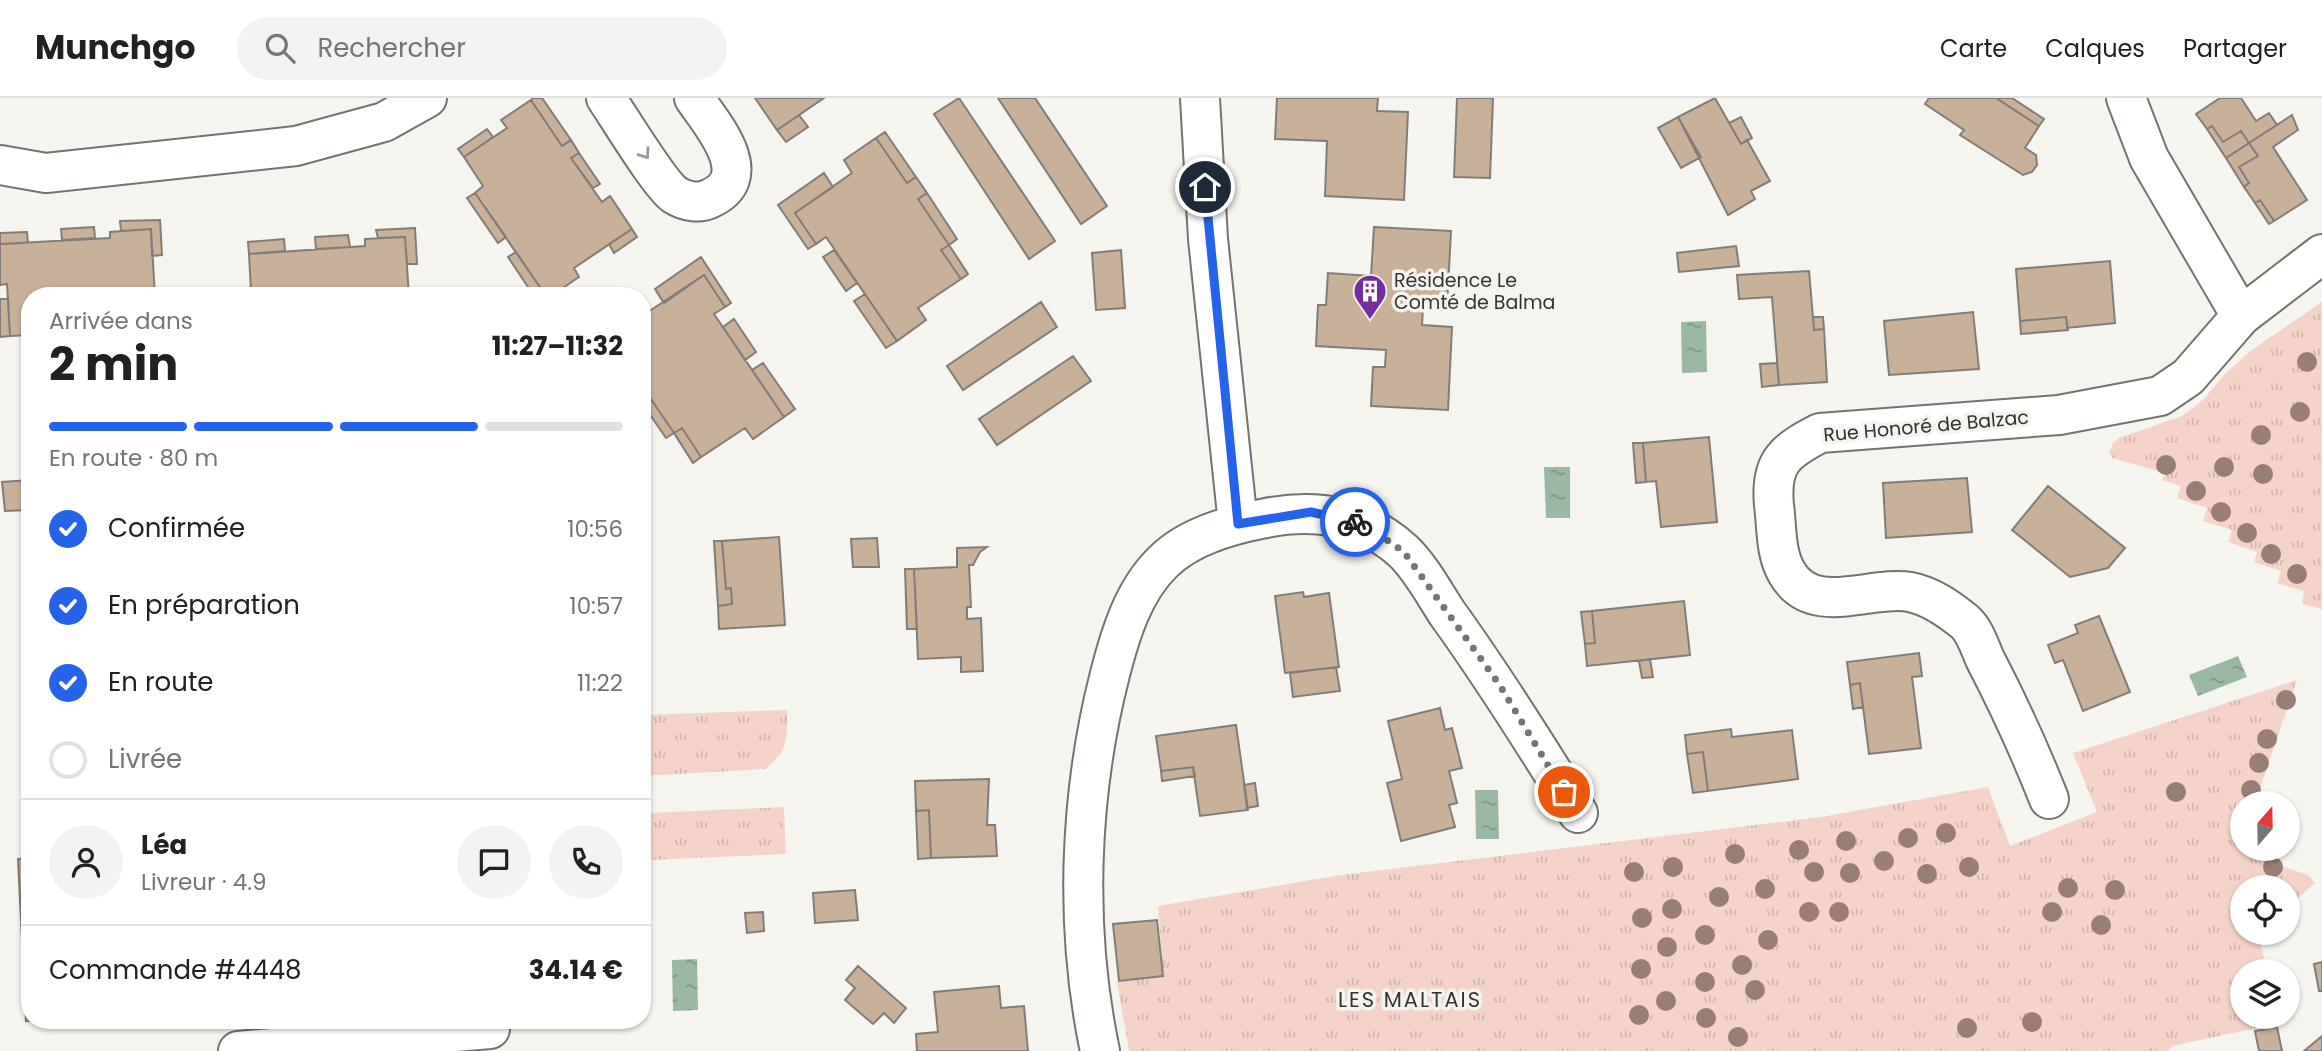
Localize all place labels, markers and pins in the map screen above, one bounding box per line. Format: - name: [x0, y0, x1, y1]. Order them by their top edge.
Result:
- pin: [1175, 157, 1235, 217]
- place label: Résidence Le Comté de Balma: [1394, 267, 1555, 316]
- building icon: Résidence Le Comté de Balma: [1351, 272, 1389, 321]
- pin: [1534, 762, 1594, 822]

